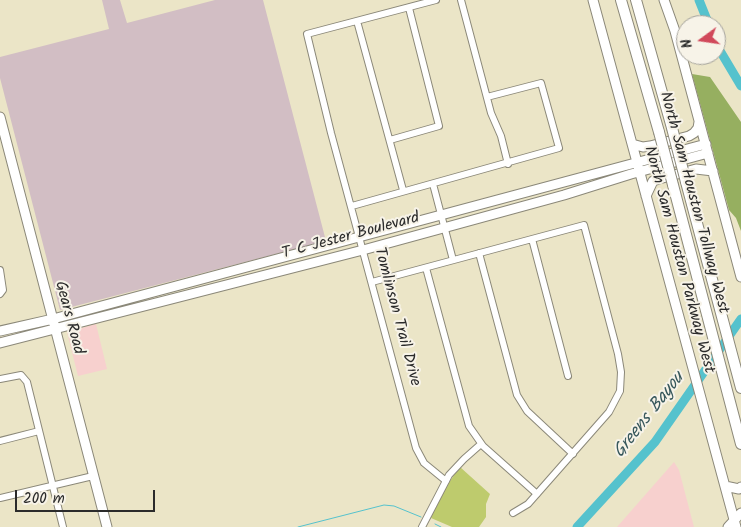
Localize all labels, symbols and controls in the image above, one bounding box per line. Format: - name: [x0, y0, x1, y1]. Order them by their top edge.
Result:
- north arrow: [676, 15, 726, 65]
- text: N: [676, 36, 699, 50]
- street label: North Sam Houston Tollway West: [654, 90, 732, 316]
- street label: North Sam Houston Parkway West: [638, 144, 718, 376]
- street label: T C Jester Boulevard: [280, 209, 422, 265]
- street label: Tomlinson Trail Drive: [368, 246, 424, 388]
- street label: Gears Road: [49, 279, 87, 357]
- water label: Greens Bayou: [610, 369, 690, 463]
- scale bar: [18, 480, 158, 512]
- text: 200 m: [23, 487, 65, 511]

